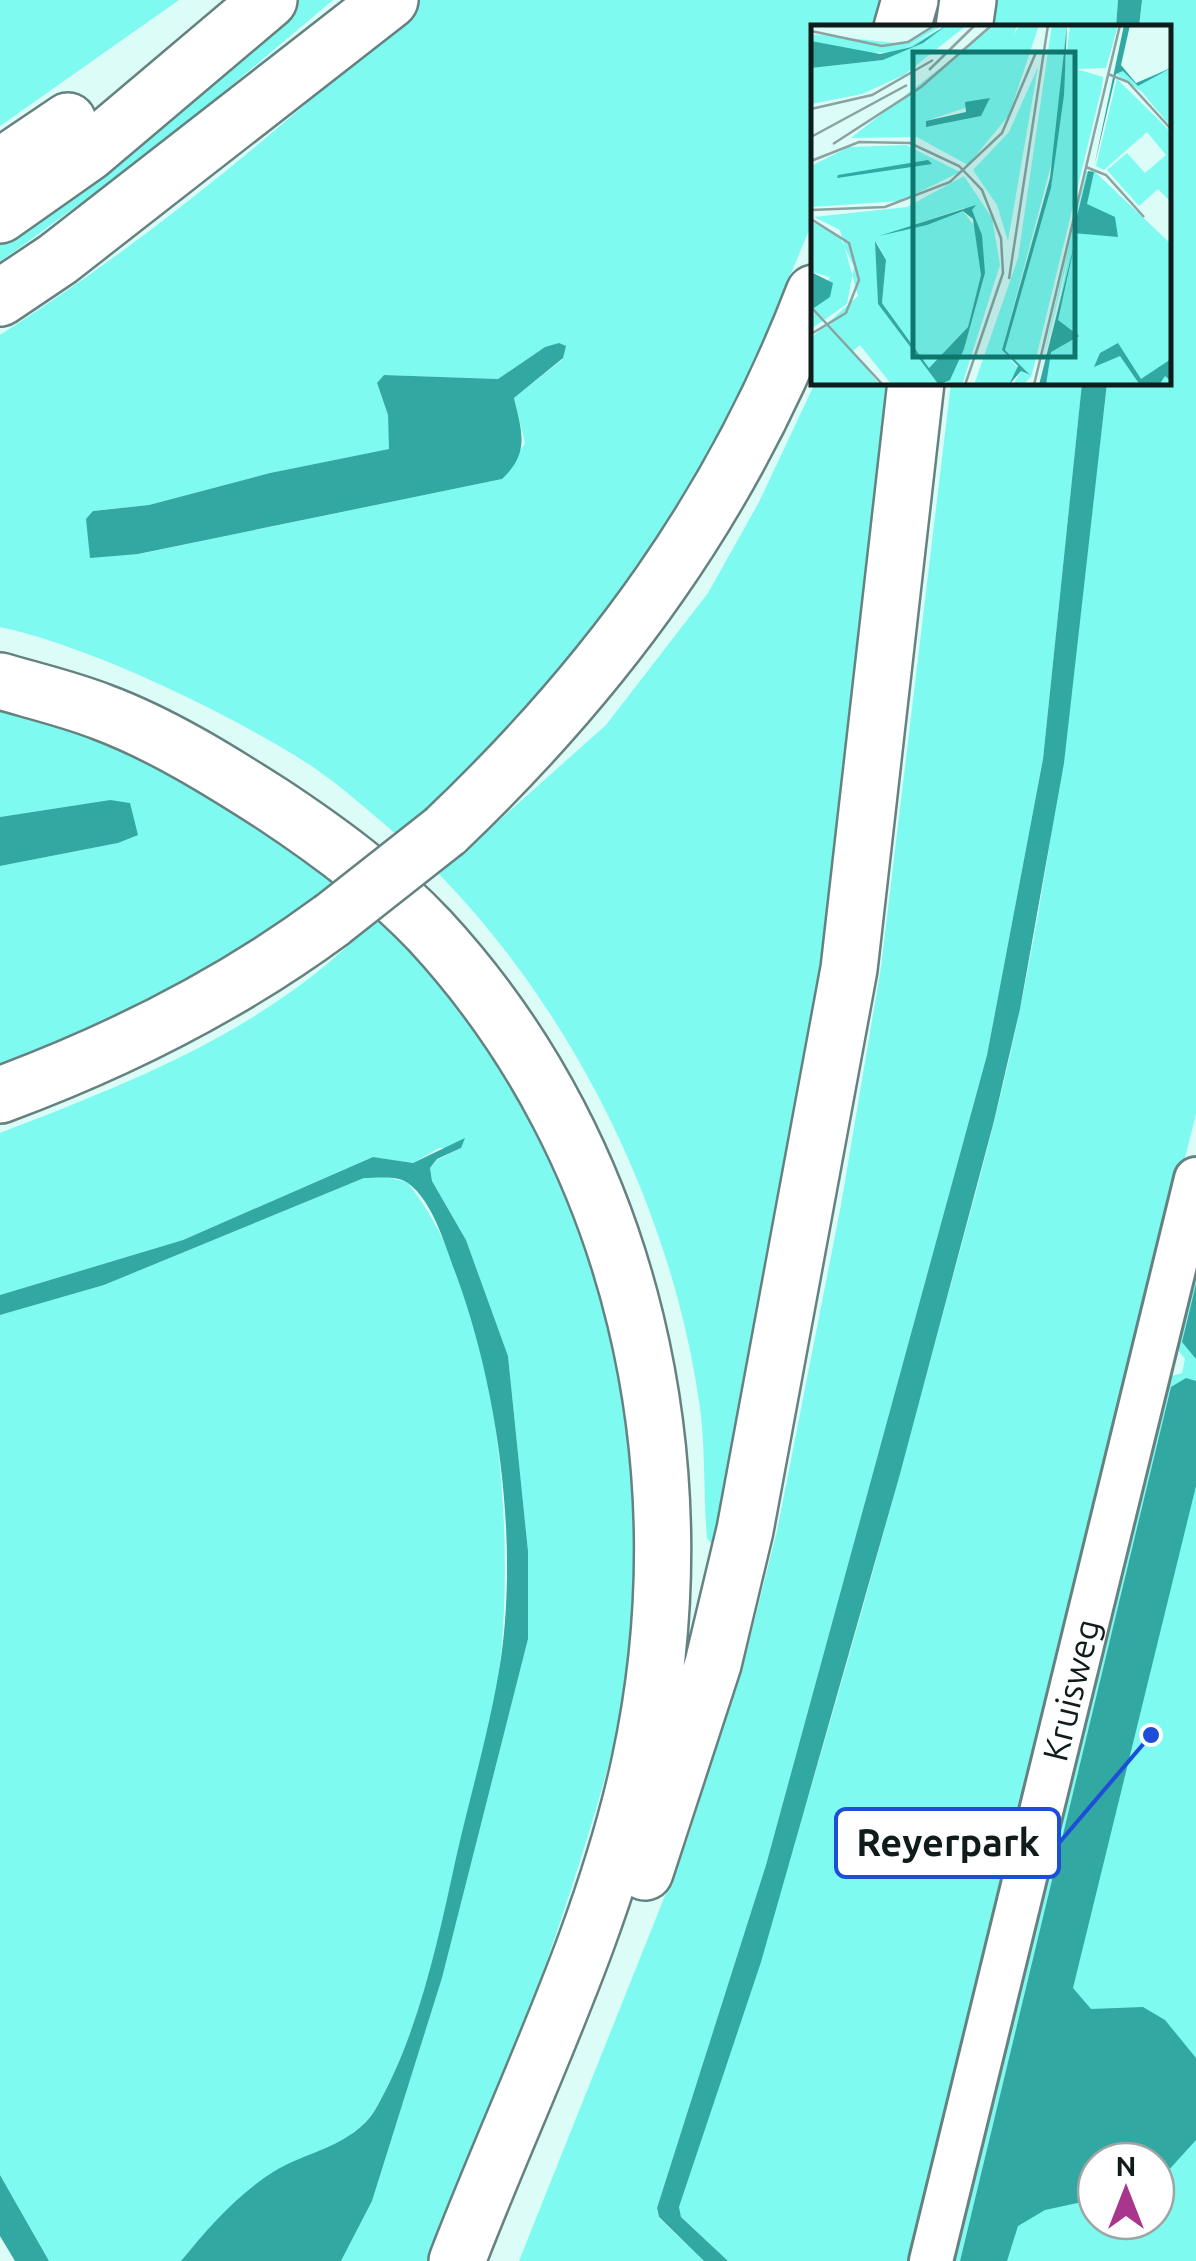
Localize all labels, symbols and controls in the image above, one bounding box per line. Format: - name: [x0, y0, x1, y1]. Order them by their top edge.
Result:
- inset map: [811, 25, 1171, 385]
- street label: Kruisweg: [1034, 1615, 1108, 1765]
- callout: Reyerpark: [836, 1809, 1059, 1877]
- text: Reyerpark: [856, 1821, 1040, 1863]
- north arrow: [1076, 2141, 1176, 2241]
- text: N: [1116, 2150, 1136, 2181]

